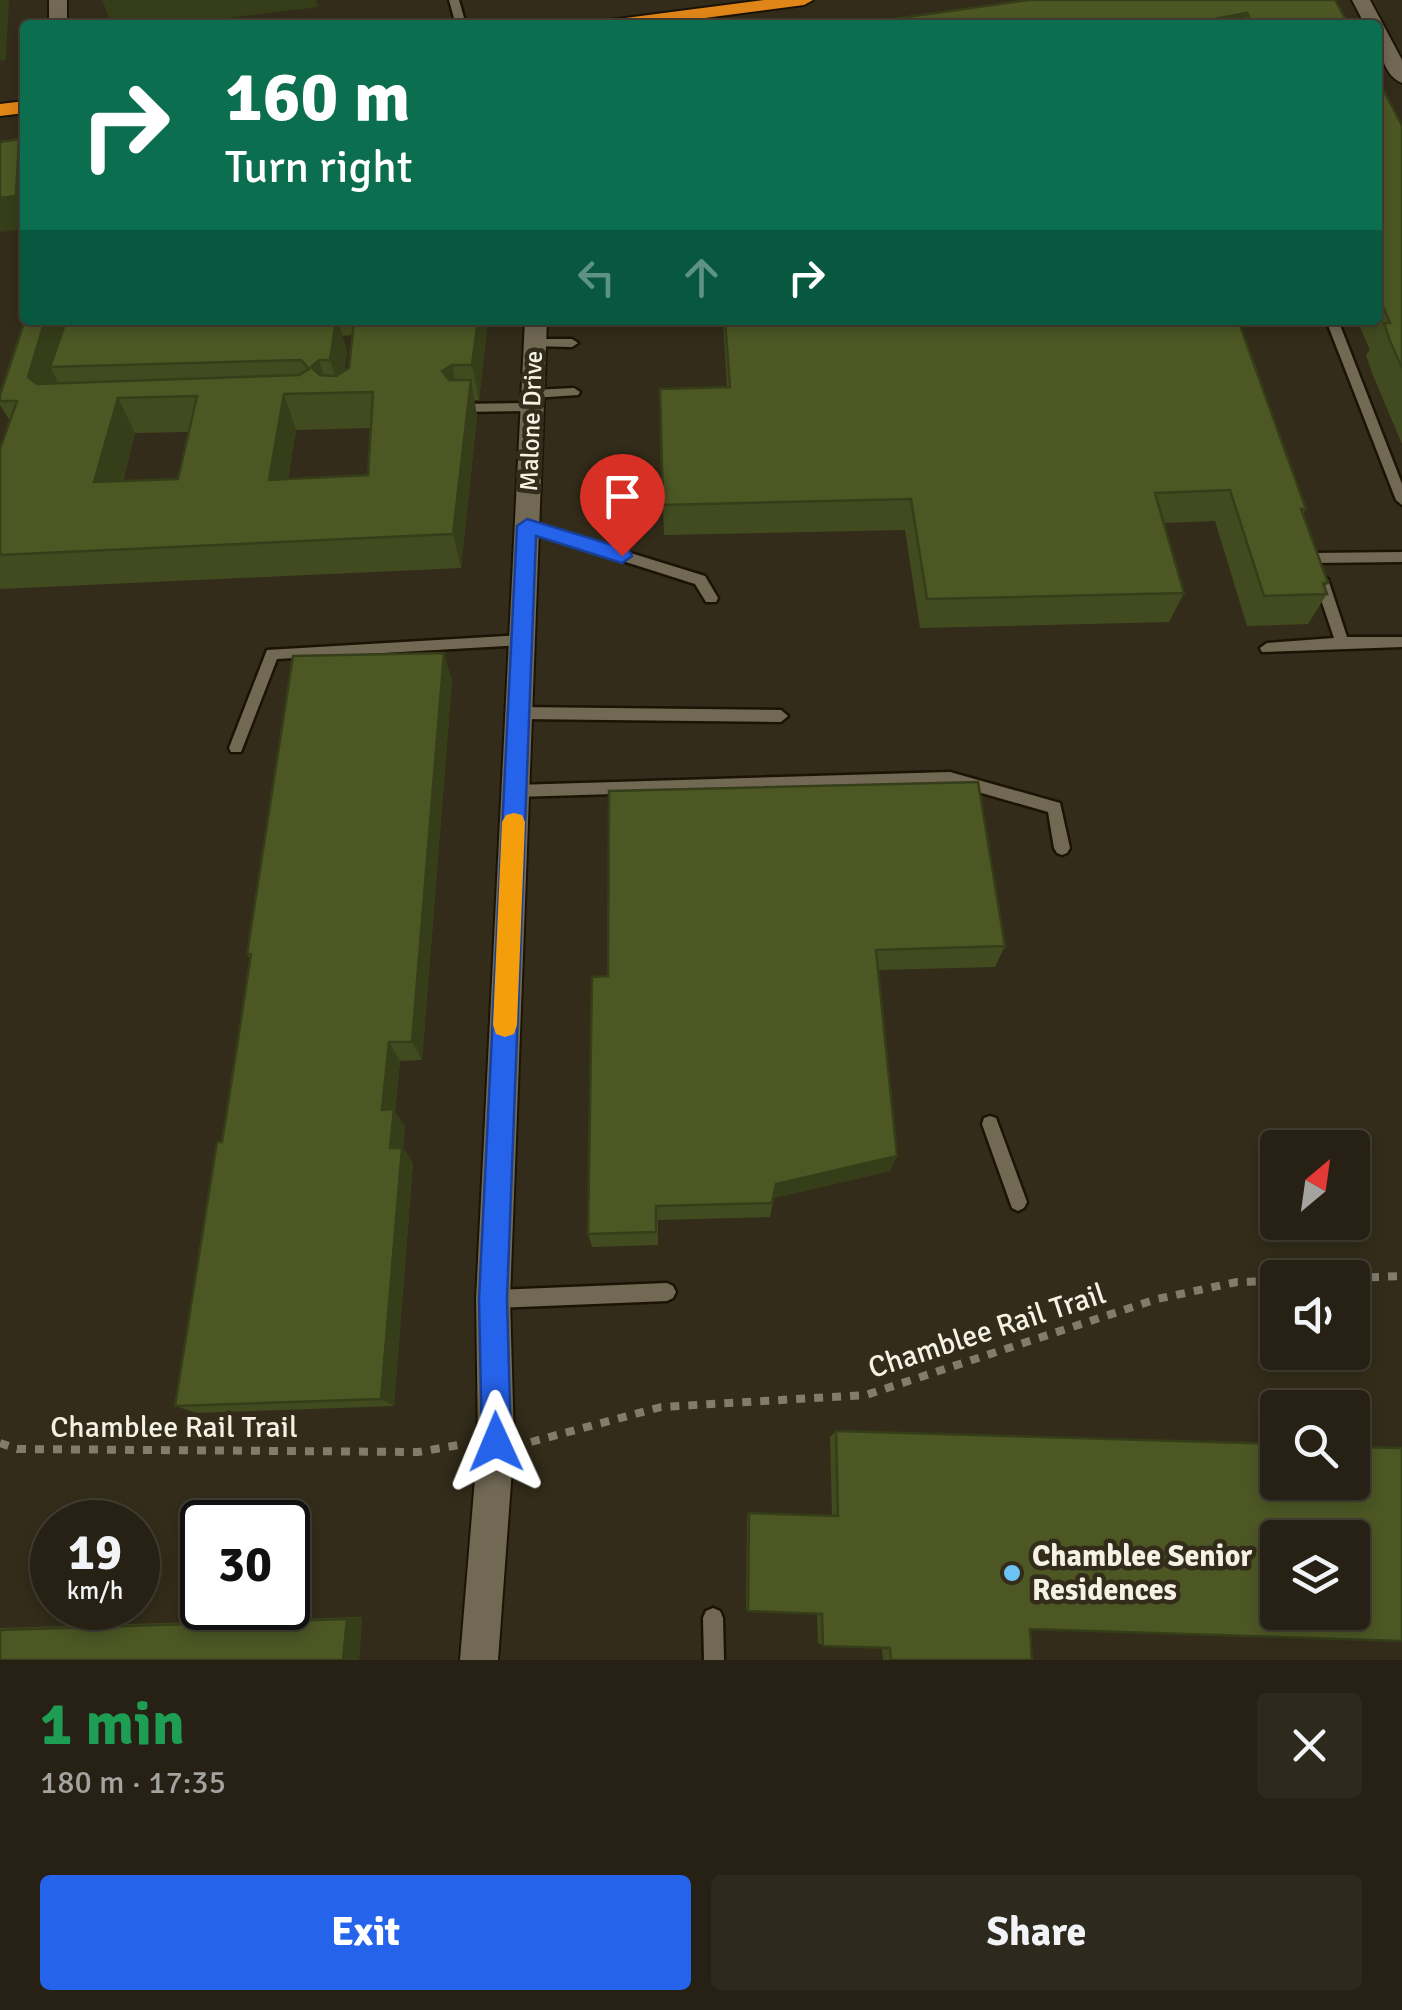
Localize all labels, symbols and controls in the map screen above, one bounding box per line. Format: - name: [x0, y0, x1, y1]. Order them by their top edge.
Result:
- text: 160 m: [225, 54, 410, 140]
- icon: right: [60, 60, 190, 190]
- text: Turn right: [225, 140, 413, 195]
- icon: left: [569, 250, 624, 305]
- icon: ahead: [674, 250, 729, 305]
- icon: right: [779, 250, 834, 305]
- street label: Malone Drive: [513, 350, 549, 492]
- pin: [580, 454, 665, 557]
- icon: arrive: [595, 469, 650, 524]
- north arrow: [1260, 1130, 1370, 1240]
- map controls: [1260, 1130, 1370, 1630]
- button: sound: [1260, 1260, 1370, 1370]
- street label: Chamblee Rail Trail: [864, 1275, 1110, 1387]
- position arrow: [444, 1390, 548, 1494]
- button: search: [1260, 1390, 1370, 1500]
- street label: Chamblee Rail Trail: [50, 1409, 298, 1446]
- speed limit sign: 30: [180, 1500, 310, 1630]
- button: layers: [1260, 1520, 1370, 1630]
- text: 19: [68, 1522, 122, 1584]
- place label: Chamblee Senior Residences: [1032, 1538, 1252, 1609]
- marker: Chamblee Senior Residences: [1001, 1562, 1023, 1584]
- text: km/h: [67, 1575, 123, 1606]
- text: 1 min: [40, 1688, 185, 1762]
- button: close: [1257, 1693, 1362, 1798]
- text: 180 m · 17:35: [40, 1763, 226, 1802]
- button: Exit: [40, 1875, 691, 1990]
- button: Share: [711, 1875, 1362, 1990]

